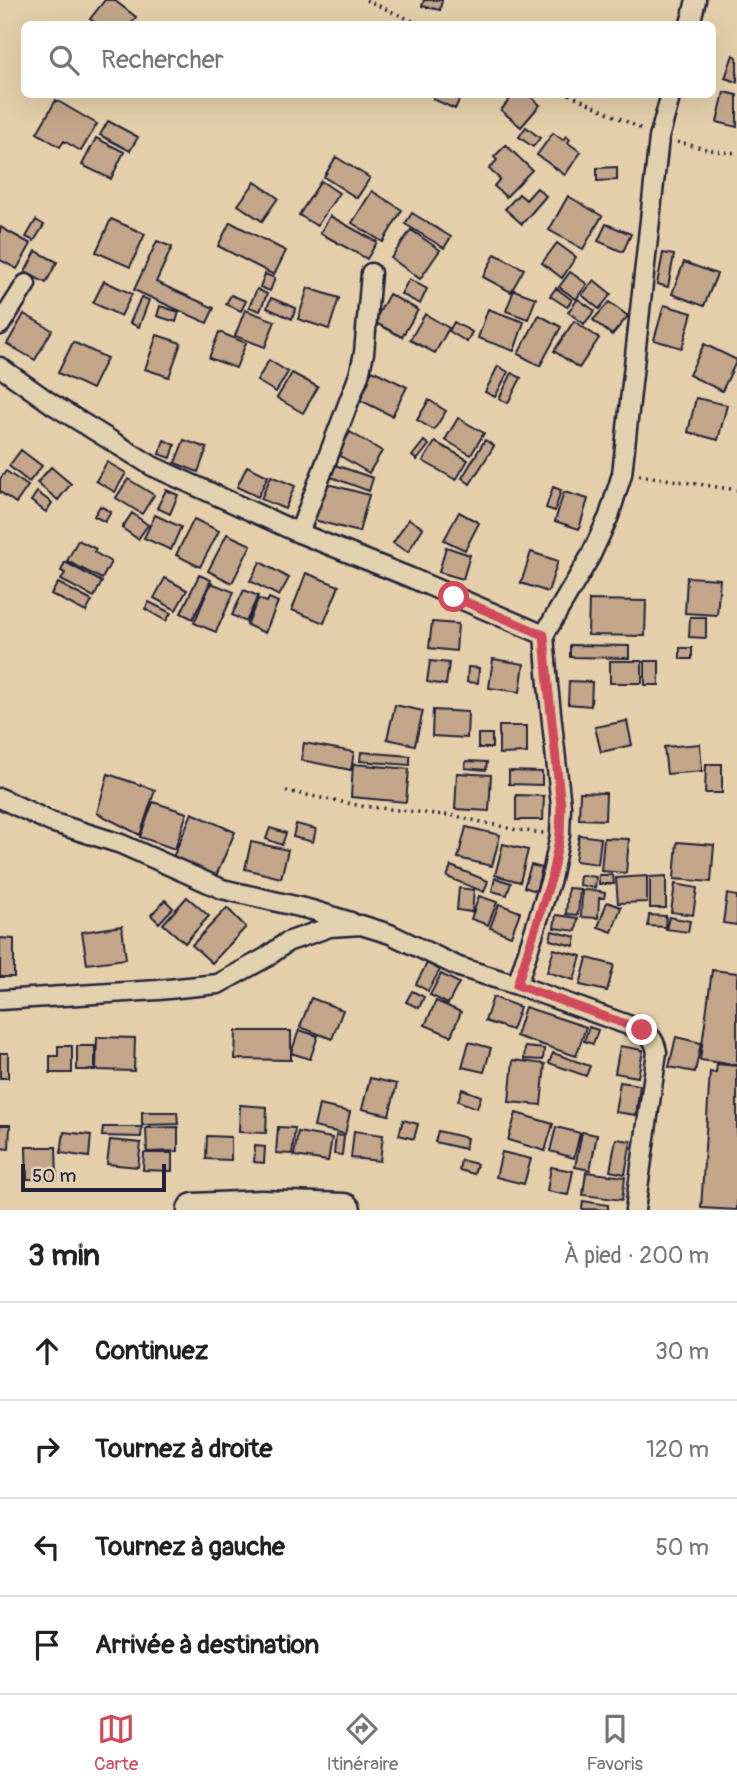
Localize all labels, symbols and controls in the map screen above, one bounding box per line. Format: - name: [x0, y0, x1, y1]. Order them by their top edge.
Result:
- search box: [21, 21, 716, 98]
- icon: search: [45, 41, 83, 79]
- text: Rechercher: [101, 44, 224, 76]
- route start: [438, 581, 469, 612]
- route end: [626, 1014, 657, 1045]
- scale bar: [21, 1161, 166, 1193]
- text: 50 m: [32, 1164, 76, 1188]
- text: 3 min: [28, 1237, 100, 1274]
- text: À pied · 200 m: [564, 1241, 709, 1270]
- icon: ahead: [28, 1332, 66, 1370]
- text: Continuez: [95, 1335, 208, 1367]
- text: 30 m: [655, 1337, 709, 1366]
- icon: right: [28, 1430, 66, 1468]
- text: Tournez à droite: [95, 1433, 272, 1465]
- text: 120 m: [646, 1435, 709, 1464]
- icon: left: [28, 1528, 66, 1566]
- text: Tournez à gauche: [95, 1531, 285, 1563]
- text: 50 m: [655, 1533, 709, 1562]
- icon: arrive: [28, 1626, 66, 1664]
- text: Arrivée à destination: [95, 1629, 319, 1661]
- tab: Carte: [94, 1710, 138, 1776]
- tab: Itinéraire: [326, 1710, 398, 1776]
- tab: Favoris: [586, 1710, 643, 1776]

